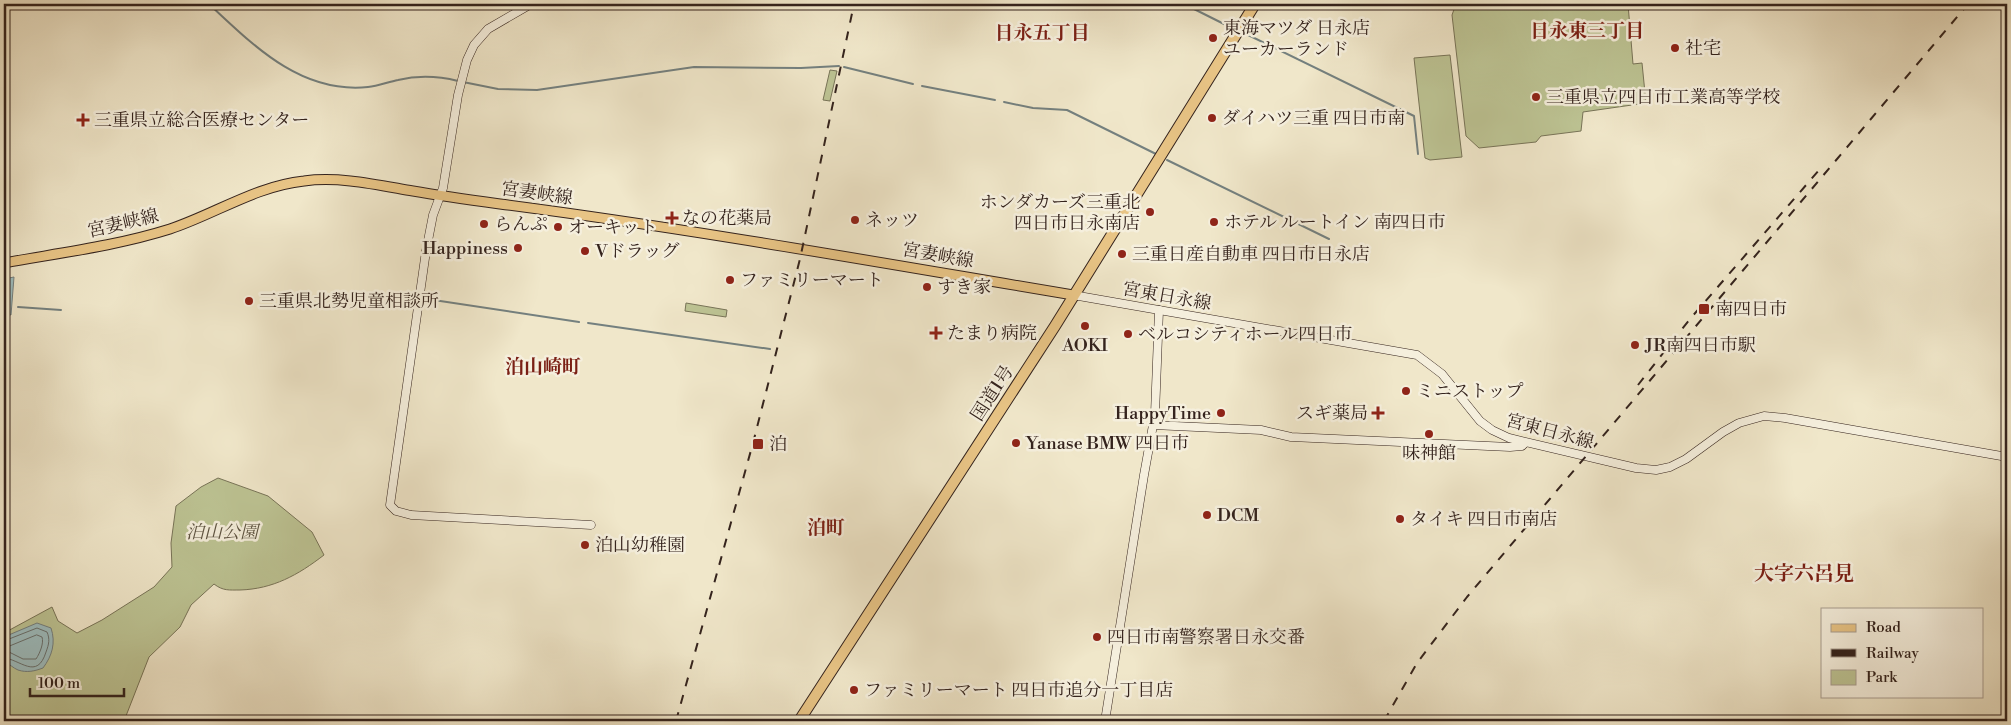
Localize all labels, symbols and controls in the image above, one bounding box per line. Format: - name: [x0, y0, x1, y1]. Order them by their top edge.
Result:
- place label: 東海マツダ 日永店 ユーカーランド: [1223, 17, 1370, 61]
- district label: 日永東三丁目: [1530, 19, 1644, 43]
- district label: 日永五丁目: [994, 21, 1090, 45]
- marker: 東海マツダ 日永店 ユーカーランド: [1207, 32, 1219, 44]
- place label: 社宅: [1685, 37, 1721, 60]
- marker: 社宅: [1669, 42, 1681, 54]
- place label: 三重県立四日市工業高等学校: [1546, 86, 1780, 109]
- marker: 三重県立四日市工業高等学校: [1530, 91, 1542, 103]
- place label: ダイハツ三重 四日市南: [1222, 107, 1405, 130]
- place label: 三重県立総合医療センター: [94, 109, 309, 132]
- marker: ダイハツ三重 四日市南: [1206, 112, 1218, 124]
- marker: 三重県立総合医療センター: [76, 113, 90, 127]
- street label: 宮妻峡線: [500, 177, 574, 210]
- place label: ホンダカーズ三重北 四日市日永南店: [980, 191, 1140, 235]
- street label: 宮妻峡線: [85, 204, 161, 243]
- marker: ホンダカーズ三重北 四日市日永南店: [1144, 206, 1156, 218]
- place label: なの花薬局: [682, 207, 772, 230]
- place label: ネッツ: [865, 209, 919, 232]
- place label: ホテル ルートイン 南四日市: [1224, 211, 1446, 234]
- marker: なの花薬局: [666, 212, 678, 224]
- place label: らんぷ: [494, 213, 548, 236]
- marker: ネッツ: [849, 214, 861, 226]
- place label: オーキット: [568, 216, 658, 239]
- marker: ホテル ルートイン 南四日市: [1208, 216, 1220, 228]
- marker: らんぷ: [478, 218, 490, 230]
- marker: オーキット: [552, 221, 564, 233]
- place label: Happiness: [422, 237, 508, 260]
- street label: 宮妻峡線: [900, 238, 975, 273]
- place label: Vドラッグ: [594, 240, 680, 263]
- marker: Happiness: [512, 242, 524, 254]
- place label: 三重日産自動車 四日市日永店: [1132, 243, 1370, 266]
- marker: Vドラッグ: [579, 245, 591, 257]
- marker: 三重日産自動車 四日市日永店: [1116, 248, 1128, 260]
- place label: ファミリーマート: [740, 269, 884, 292]
- marker: ファミリーマート: [724, 274, 736, 286]
- place label: すき家: [937, 276, 991, 299]
- street label: 宮東日永線: [1121, 277, 1213, 316]
- marker: すき家: [921, 281, 933, 293]
- place label: 三重県北勢児童相談所: [259, 290, 439, 313]
- marker: 三重県北勢児童相談所: [243, 295, 255, 307]
- place label: 南四日市: [1715, 298, 1787, 321]
- marker: 南四日市: [1697, 302, 1711, 316]
- marker: AOKI: [1079, 320, 1091, 332]
- place label: たまり病院: [947, 322, 1037, 345]
- place label: ベルコシティホール四日市: [1138, 323, 1352, 346]
- marker: たまり病院: [929, 326, 943, 340]
- marker: ベルコシティホール四日市: [1122, 328, 1134, 340]
- place label: AOKI: [1061, 334, 1108, 357]
- place label: JR南四日市駅: [1644, 334, 1756, 357]
- marker: JR南四日市駅: [1629, 339, 1641, 351]
- district label: 泊山崎町: [505, 355, 581, 379]
- street label: 国道1号: [966, 361, 1019, 425]
- place label: ミニストップ: [1416, 380, 1523, 403]
- marker: ミニストップ: [1400, 385, 1412, 397]
- place label: HappyTime: [1115, 402, 1211, 425]
- place label: スギ薬局: [1296, 402, 1368, 425]
- marker: HappyTime: [1215, 407, 1227, 419]
- marker: スギ薬局: [1372, 407, 1384, 419]
- street label: 宮東日永線: [1503, 409, 1596, 454]
- marker: 味神館: [1423, 428, 1435, 440]
- place label: Yanase BMW 四日市: [1025, 432, 1189, 455]
- place label: 泊: [769, 433, 787, 456]
- marker: 泊: [751, 437, 765, 451]
- marker: Yanase BMW 四日市: [1010, 437, 1022, 449]
- place label: 味神館: [1402, 442, 1456, 465]
- place label: DCM: [1217, 504, 1259, 527]
- place label: タイキ 四日市南店: [1410, 508, 1557, 531]
- marker: DCM: [1201, 509, 1213, 521]
- marker: タイキ 四日市南店: [1394, 513, 1406, 525]
- district label: 泊町: [807, 516, 845, 540]
- park label: 泊山公園: [186, 521, 261, 544]
- place label: 泊山幼稚園: [595, 534, 685, 557]
- marker: 泊山幼稚園: [579, 539, 591, 551]
- district label: 大字六呂見: [1754, 562, 1854, 587]
- legend: [1821, 608, 1984, 698]
- text: Road: [1866, 618, 1901, 637]
- place label: 四日市南警察署日永交番: [1107, 626, 1305, 649]
- marker: 四日市南警察署日永交番: [1091, 631, 1103, 643]
- text: Railway: [1866, 644, 1920, 663]
- scale bar: [30, 665, 124, 697]
- text: Park: [1866, 668, 1898, 687]
- text: 100 m: [38, 674, 80, 693]
- place label: ファミリーマート 四日市追分一丁目店: [864, 679, 1173, 702]
- marker: ファミリーマート 四日市追分一丁目店: [848, 684, 860, 696]

